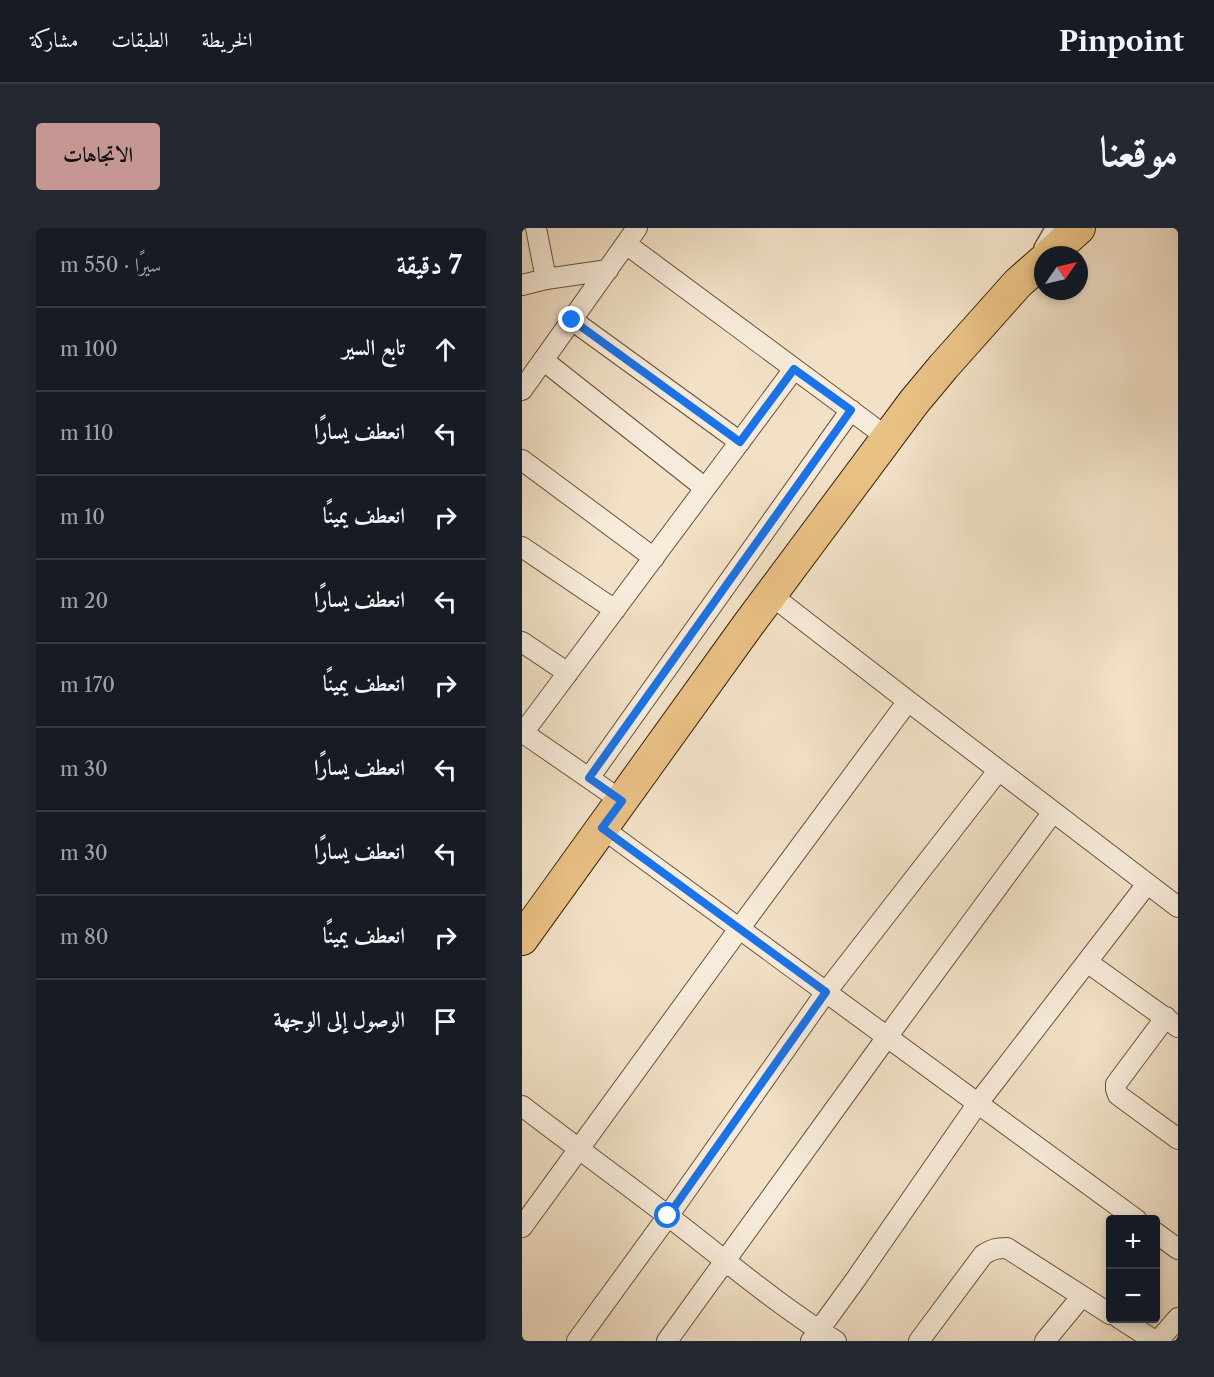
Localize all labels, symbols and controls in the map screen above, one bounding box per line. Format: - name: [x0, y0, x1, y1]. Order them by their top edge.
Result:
- text: Pinpoint: [1059, 24, 1184, 58]
- text: مشاركة: [30, 27, 78, 52]
- text: الطبقات: [111, 27, 168, 52]
- text: الخريطة: [201, 27, 253, 52]
- button: الاتجاهات: [36, 123, 160, 190]
- text: موقعنا: [1100, 125, 1178, 177]
- north arrow: [1034, 246, 1088, 300]
- text: 7 دقيقة: [397, 249, 462, 281]
- text: سيرًا · 550 m: [60, 253, 161, 277]
- route end: [558, 306, 584, 332]
- icon: ahead: [429, 333, 462, 366]
- text: تابع السير: [342, 334, 405, 361]
- text: 100 m: [60, 337, 118, 361]
- icon: left: [429, 417, 462, 450]
- text: انعطف يسارًا: [314, 418, 405, 445]
- text: 110 m: [60, 421, 113, 445]
- icon: right: [429, 501, 462, 534]
- text: انعطف يمينًا: [323, 502, 405, 529]
- text: 10 m: [60, 505, 105, 529]
- icon: left: [429, 585, 462, 618]
- text: انعطف يسارًا: [314, 586, 405, 613]
- text: 20 m: [60, 589, 108, 613]
- icon: right: [429, 669, 462, 702]
- text: انعطف يمينًا: [323, 670, 405, 697]
- text: 170 m: [60, 673, 115, 697]
- icon: left: [429, 753, 462, 786]
- text: انعطف يسارًا: [314, 754, 405, 781]
- text: 30 m: [60, 757, 108, 781]
- icon: left: [429, 837, 462, 870]
- text: انعطف يسارًا: [314, 838, 405, 865]
- text: 30 m: [60, 841, 108, 865]
- icon: right: [429, 921, 462, 954]
- text: انعطف يمينًا: [323, 922, 405, 949]
- text: 80 m: [60, 925, 109, 949]
- icon: arrive: [429, 1005, 462, 1038]
- text: الوصول إلى الوجهة: [273, 1006, 405, 1033]
- route start: [654, 1202, 680, 1228]
- map controls: [1106, 1215, 1160, 1323]
- button: +: [1106, 1215, 1160, 1269]
- button: −: [1106, 1269, 1160, 1323]

